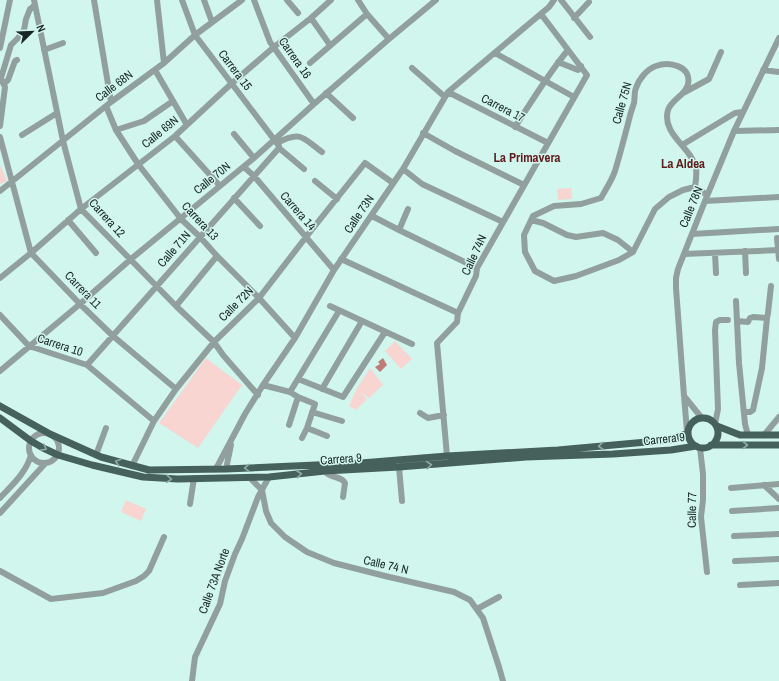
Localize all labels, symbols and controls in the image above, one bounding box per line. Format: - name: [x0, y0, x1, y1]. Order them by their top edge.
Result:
- north arrow: [12, 12, 52, 52]
- text: N: [33, 22, 49, 34]
- street label: Carrera 16: [275, 34, 315, 82]
- street label: Carrera 15: [214, 46, 256, 94]
- street label: Calle 68N: [92, 67, 136, 105]
- street label: Calle 75N: [608, 80, 636, 126]
- street label: Carrera 17: [478, 90, 528, 126]
- street label: Calle 69N: [138, 112, 182, 152]
- district label: La Primavera: [494, 149, 561, 166]
- district label: La Aldea: [661, 155, 705, 172]
- street label: Calle 70N: [190, 158, 234, 198]
- street label: Calle 78N: [675, 184, 707, 230]
- street label: Carrera 14: [277, 188, 320, 234]
- street label: Calle 73N: [340, 192, 378, 236]
- street label: Carrera 12: [85, 195, 129, 241]
- street label: Carrera 13: [178, 198, 222, 244]
- street label: Calle 71N: [154, 227, 194, 271]
- street label: Calle 74N: [458, 232, 490, 278]
- street label: Carrera 11: [61, 268, 105, 313]
- street label: Calle 72N: [215, 283, 257, 325]
- street label: Carrera 10: [35, 330, 85, 360]
- street label: Carrera 9: [642, 429, 686, 449]
- one-way arrow: [742, 441, 748, 449]
- one-way arrow: [598, 442, 604, 451]
- one-way arrow: [40, 443, 47, 451]
- street label: Carrera 9: [320, 450, 362, 468]
- one-way arrow: [115, 458, 122, 467]
- one-way arrow: [426, 460, 432, 469]
- one-way arrow: [244, 463, 250, 472]
- one-way arrow: [296, 469, 302, 478]
- one-way arrow: [166, 474, 173, 483]
- street label: Calle 77: [684, 491, 700, 528]
- street label: Calle 73A Norte: [195, 546, 233, 616]
- street label: Calle 74 N: [362, 552, 410, 578]

